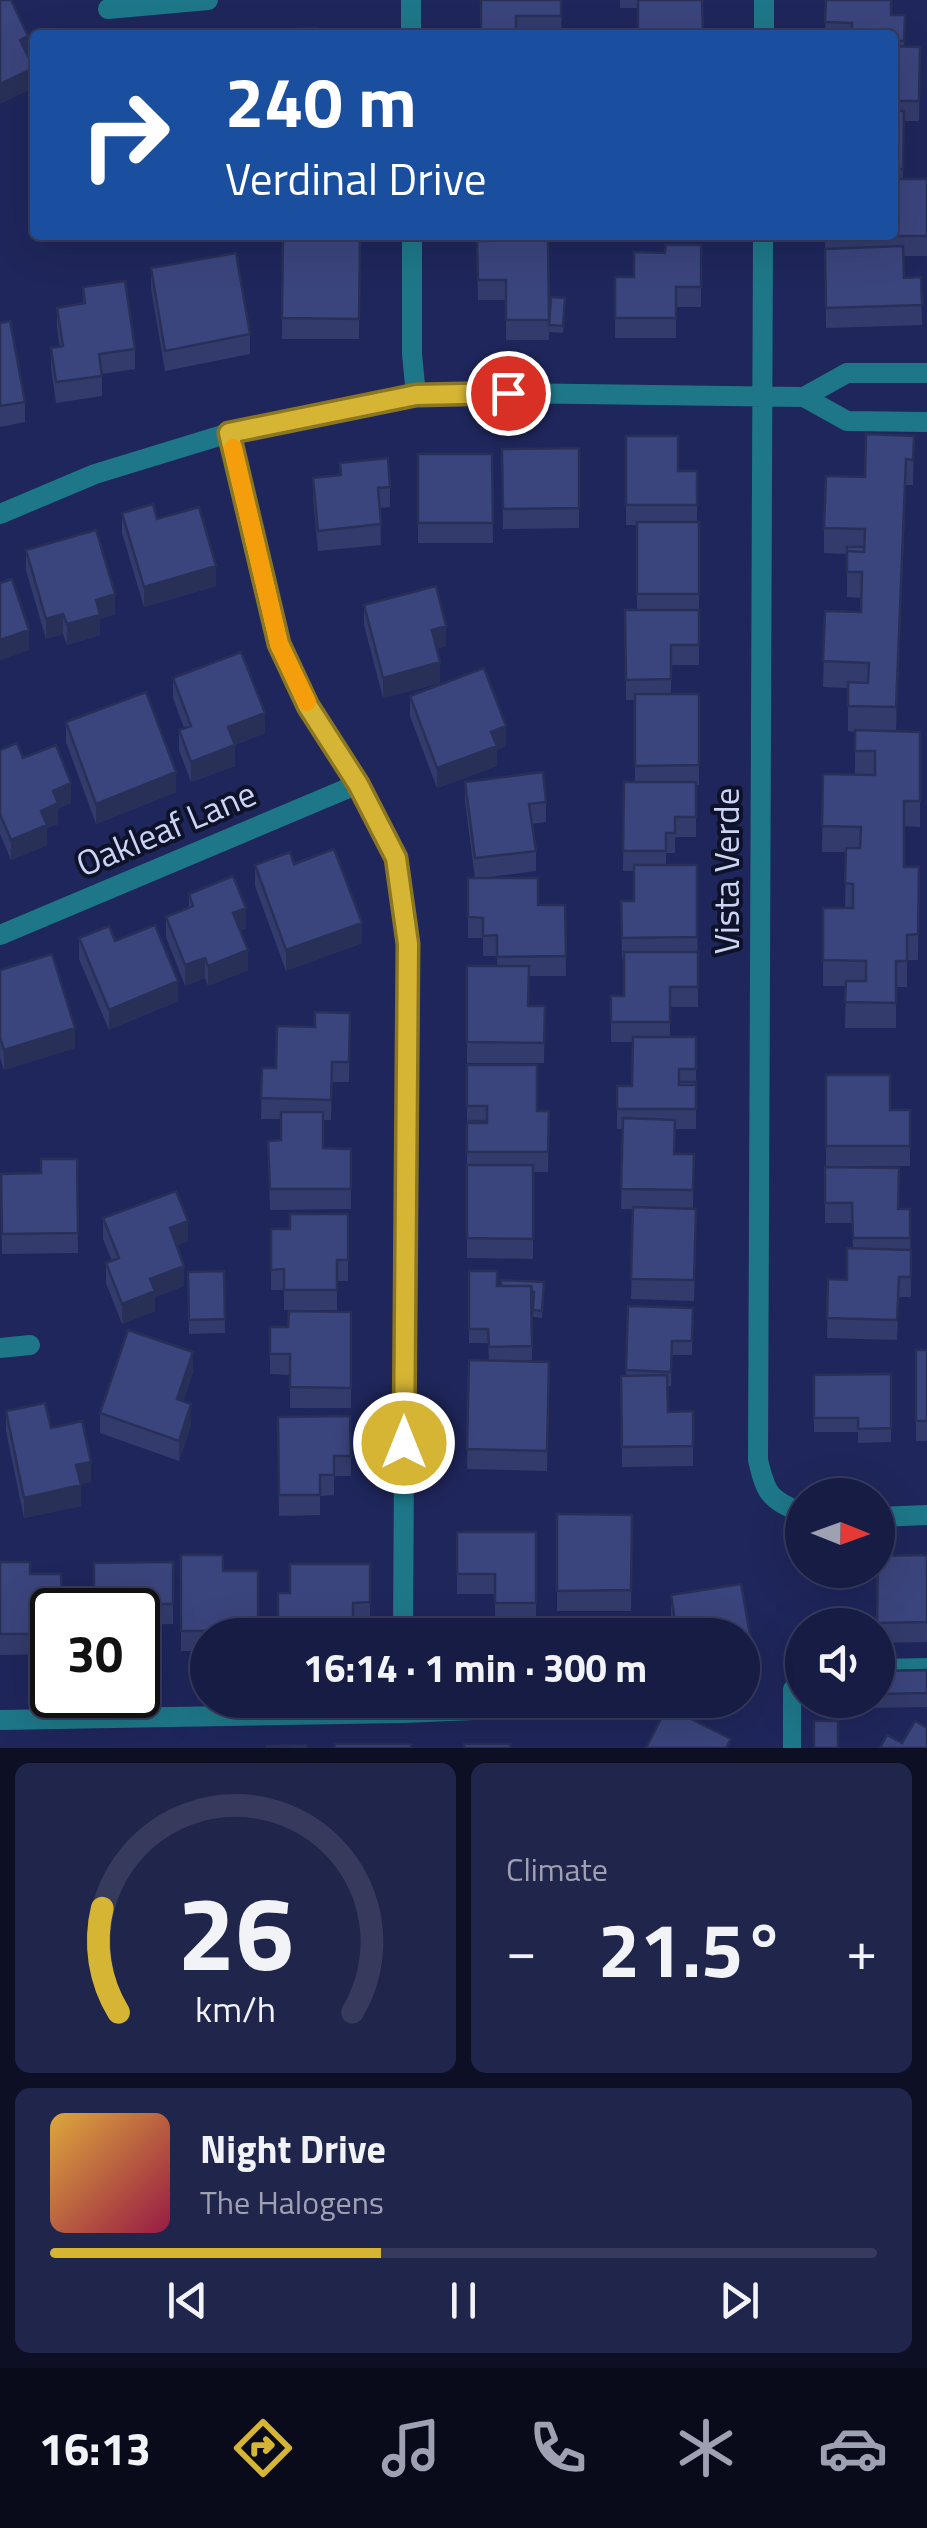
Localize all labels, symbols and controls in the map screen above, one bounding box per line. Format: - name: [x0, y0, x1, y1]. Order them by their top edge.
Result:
- text: 240 m: [225, 48, 417, 154]
- icon: right: [60, 70, 190, 200]
- text: Verdinal Drive: [225, 144, 487, 212]
- pin: [466, 351, 551, 436]
- icon: arrive: [481, 366, 536, 421]
- street label: Oakleaf Lane: [67, 766, 264, 890]
- street label: Vista Verde: [699, 788, 753, 954]
- position arrow: [352, 1391, 456, 1495]
- north arrow: [785, 1478, 895, 1588]
- map controls: [785, 1478, 895, 1718]
- speed limit sign: 30: [30, 1588, 160, 1718]
- button: sound: [785, 1608, 895, 1718]
- text: 16:14 · 1 min · 300 m: [303, 1639, 647, 1697]
- text: Climate: [506, 1845, 608, 1893]
- text: 26: [177, 1852, 294, 2010]
- text: 21.5°: [598, 1892, 785, 2006]
- text: −: [506, 1908, 537, 1991]
- text: +: [846, 1908, 877, 1991]
- text: km/h: [195, 1981, 276, 2036]
- text: Night Drive: [200, 2120, 386, 2178]
- text: The Halogens: [200, 2178, 384, 2226]
- icon: previous: [160, 2273, 215, 2328]
- icon: pause: [436, 2273, 491, 2328]
- icon: next: [712, 2273, 767, 2328]
- icon: directions: [228, 2413, 298, 2483]
- icon: music: [376, 2413, 446, 2483]
- icon: phone: [523, 2413, 593, 2483]
- icon: climate: [671, 2413, 741, 2483]
- icon: car: [818, 2413, 888, 2483]
- text: 16:13: [39, 2414, 151, 2482]

